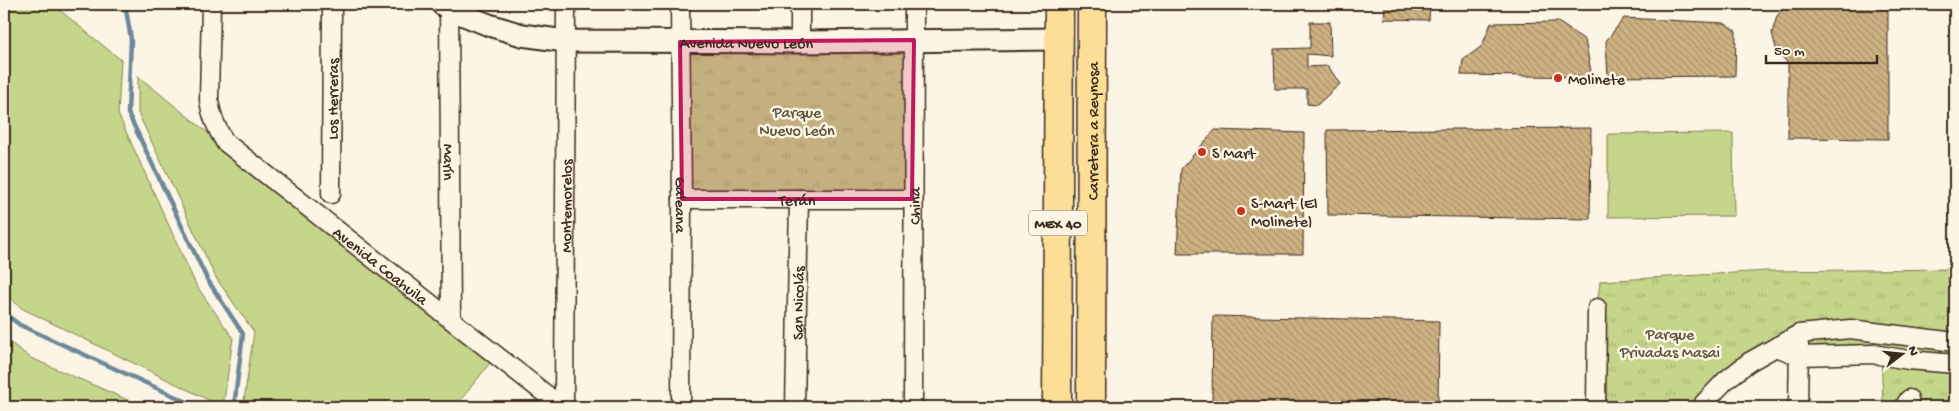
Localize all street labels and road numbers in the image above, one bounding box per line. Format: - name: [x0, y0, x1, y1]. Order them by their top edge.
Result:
- street label: Avenida Nuevo León: [680, 35, 814, 55]
- street label: Los Herreras: [325, 57, 345, 140]
- street label: Carretera a Reynosa: [1086, 61, 1105, 200]
- street label: Marín: [437, 144, 456, 181]
- street label: Montemorelos: [559, 158, 578, 253]
- street label: Galeana: [669, 177, 688, 234]
- street label: China: [907, 186, 927, 225]
- street label: Terán: [778, 193, 816, 212]
- road number: MEX 40: [1029, 210, 1087, 236]
- street label: Avenida Coahuila: [328, 224, 431, 311]
- street label: San Nicolás: [790, 265, 811, 340]

